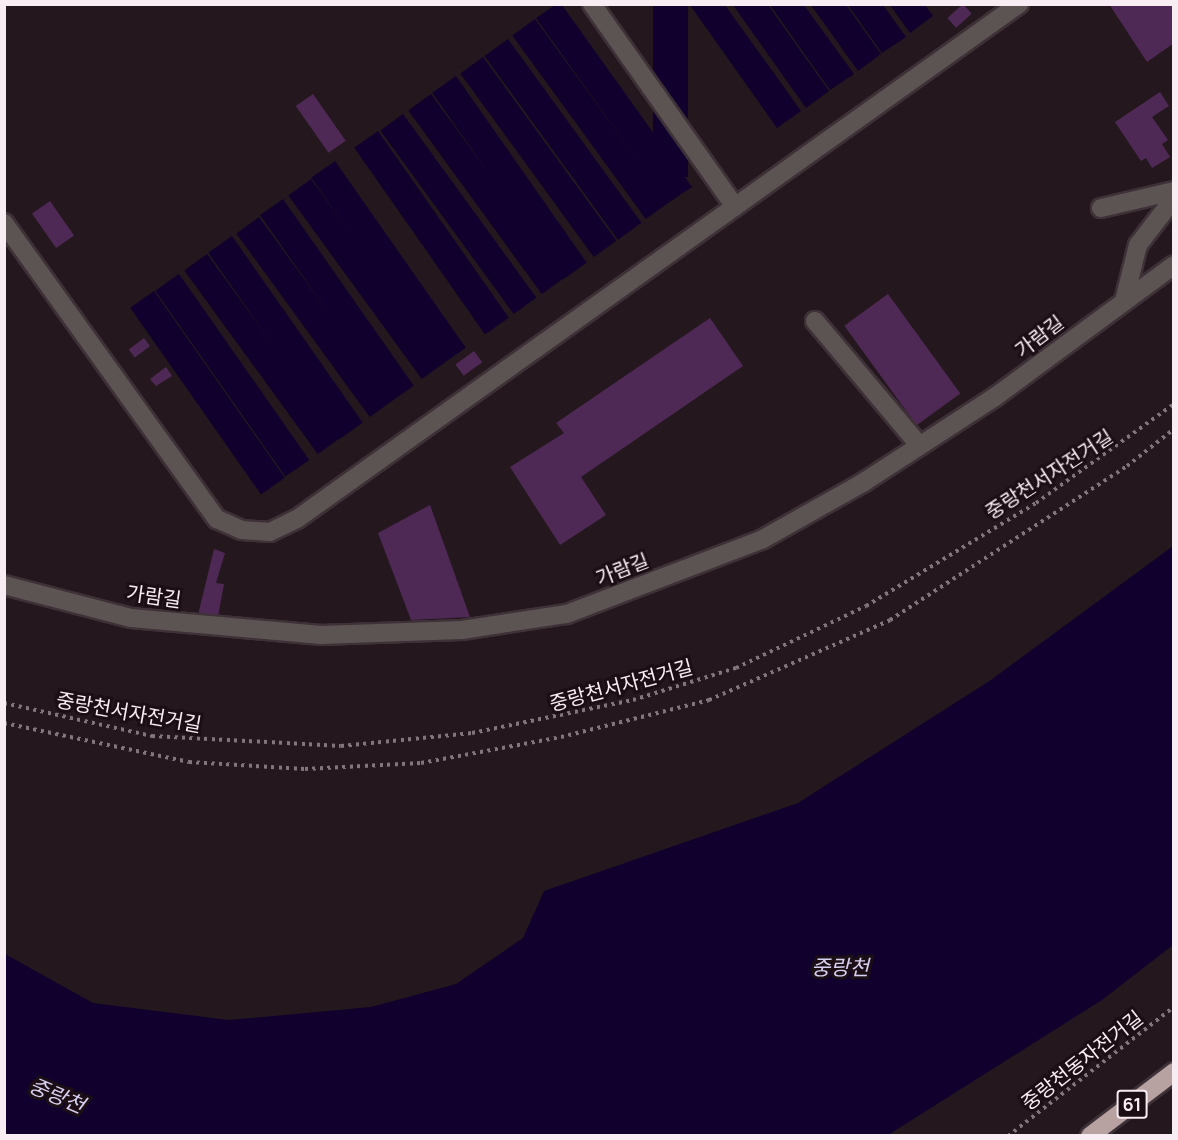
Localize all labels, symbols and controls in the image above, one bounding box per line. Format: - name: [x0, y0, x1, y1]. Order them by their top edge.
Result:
- street label: 가람길: [1010, 310, 1068, 362]
- street label: 중랑천서자전거길: [981, 424, 1117, 524]
- street label: 가람길: [592, 548, 652, 590]
- street label: 가람길: [125, 580, 183, 612]
- street label: 중랑천서자전거길: [547, 654, 695, 716]
- street label: 중랑천서자전거길: [54, 687, 204, 737]
- water label: 중랑천: [811, 954, 869, 980]
- street label: 중랑천동자전거길: [1017, 1005, 1147, 1115]
- water label: 중랑천: [25, 1072, 89, 1118]
- road number: 61: [1116, 1089, 1148, 1119]

